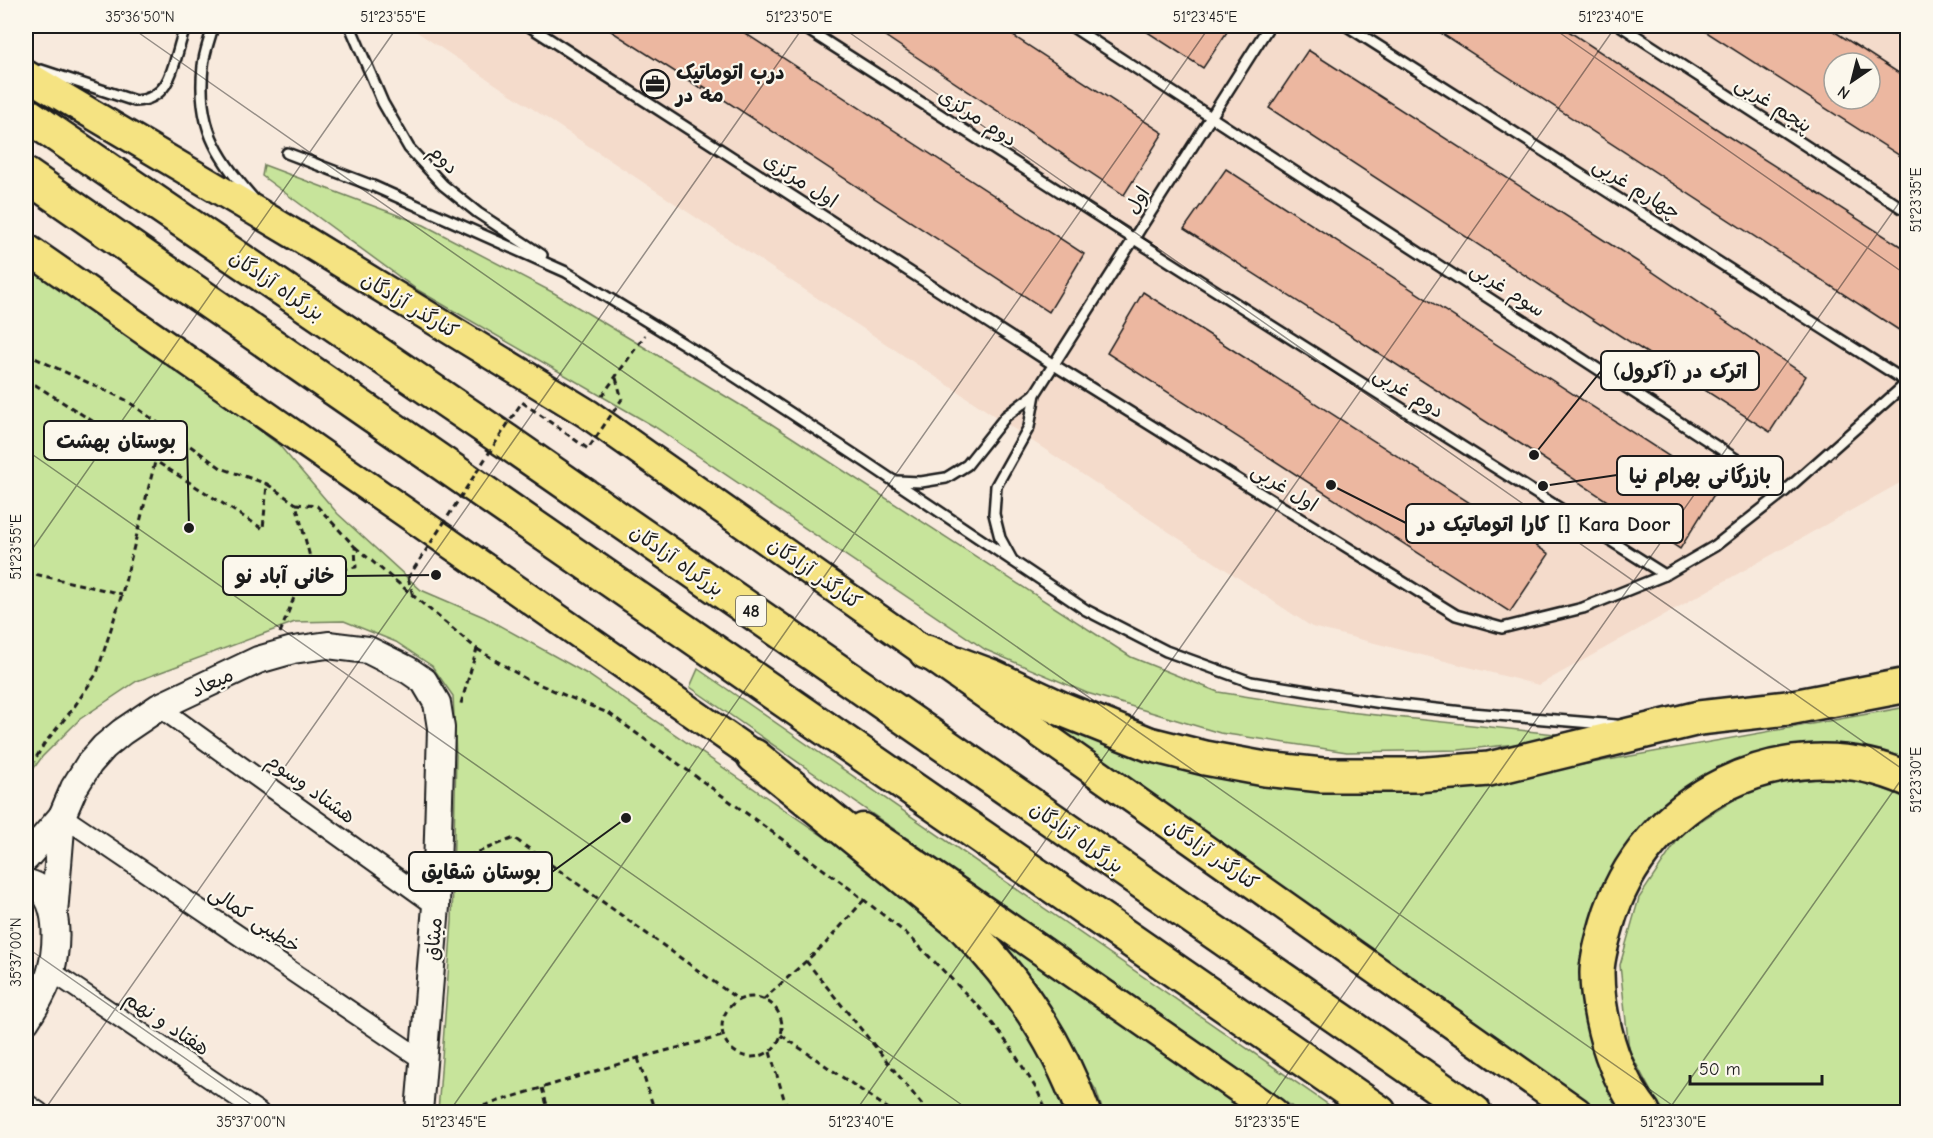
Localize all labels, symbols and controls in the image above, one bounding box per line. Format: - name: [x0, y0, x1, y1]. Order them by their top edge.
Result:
- text: 35°36'50"N: [105, 8, 175, 26]
- text: 51°23'55"E: [360, 8, 426, 26]
- text: 51°23'50"E: [766, 8, 832, 26]
- text: 51°23'45"E: [1173, 8, 1237, 26]
- text: 51°23'40"E: [1578, 8, 1644, 26]
- north arrow: [1822, 51, 1882, 111]
- place label: درب اتوماتیک مه در: [674, 61, 784, 107]
- office icon: درب اتوماتیک مه در: [639, 68, 671, 100]
- street label: پنجم غربی: [1730, 71, 1816, 140]
- text: N: [1835, 82, 1853, 103]
- street label: دوم مرکزی: [932, 84, 1021, 155]
- street label: دوم: [421, 140, 463, 182]
- street label: اول مرکزی: [759, 148, 842, 213]
- street label: چهارم غربی: [1587, 153, 1685, 227]
- text: 51°23'35"E: [1907, 167, 1925, 233]
- street label: اول: [1120, 182, 1154, 218]
- street label: بزرگراه آزادگان: [225, 245, 328, 325]
- street label: سوم غربی: [1464, 257, 1549, 325]
- street label: کنارگذر آزادگان: [357, 268, 462, 343]
- callout: اترک در (آکرول): [1601, 351, 1759, 390]
- text: اترک در (آکرول): [1613, 359, 1747, 383]
- street label: دوم غربی: [1367, 362, 1448, 426]
- callout: بوستان بهشت: [44, 421, 187, 460]
- text: بوستان بهشت: [56, 429, 176, 454]
- callout: بازرگانی بهرام نیا: [1617, 456, 1783, 495]
- street label: اول غربی: [1247, 458, 1322, 518]
- text: بازرگانی بهرام نیا: [1629, 463, 1771, 492]
- callout: کارا اتوماتیک در [] Kara Door: [1406, 504, 1683, 543]
- text: کارا اتوماتیک در [] Kara Door: [1416, 512, 1671, 537]
- text: 51°23'55"E: [7, 514, 25, 580]
- street label: بزرگراه آزادگان: [626, 520, 728, 601]
- street label: کنارگذر آزادگان: [764, 533, 866, 614]
- callout: خانی آباد نو: [223, 556, 346, 595]
- text: خانی آباد نو: [234, 564, 334, 589]
- road number: 48: [736, 596, 766, 626]
- street label: میعاد: [187, 663, 237, 702]
- text: 51°23'30"E: [1907, 747, 1925, 813]
- street label: هشتاد وسوم: [259, 748, 360, 832]
- street label: بزرگراه آزادگان: [1026, 797, 1128, 878]
- street label: کنارگذر آزادگان: [1161, 814, 1263, 895]
- callout: بوستان شقایق: [409, 852, 552, 891]
- text: بوستان شقایق: [421, 860, 541, 885]
- street label: خطیبی کمالی: [204, 880, 305, 959]
- street label: میثاق: [420, 916, 447, 962]
- text: 35°37'00"N: [7, 917, 25, 987]
- street label: هفتاد و نهم: [118, 987, 214, 1063]
- scale bar: [1690, 1048, 1822, 1086]
- text: 50 m: [1699, 1059, 1741, 1080]
- text: 35°37'00"N: [216, 1113, 286, 1131]
- text: 51°23'45"E: [422, 1113, 486, 1131]
- text: 51°23'40"E: [828, 1113, 894, 1131]
- text: 51°23'35"E: [1234, 1113, 1300, 1131]
- text: 51°23'30"E: [1640, 1113, 1706, 1131]

